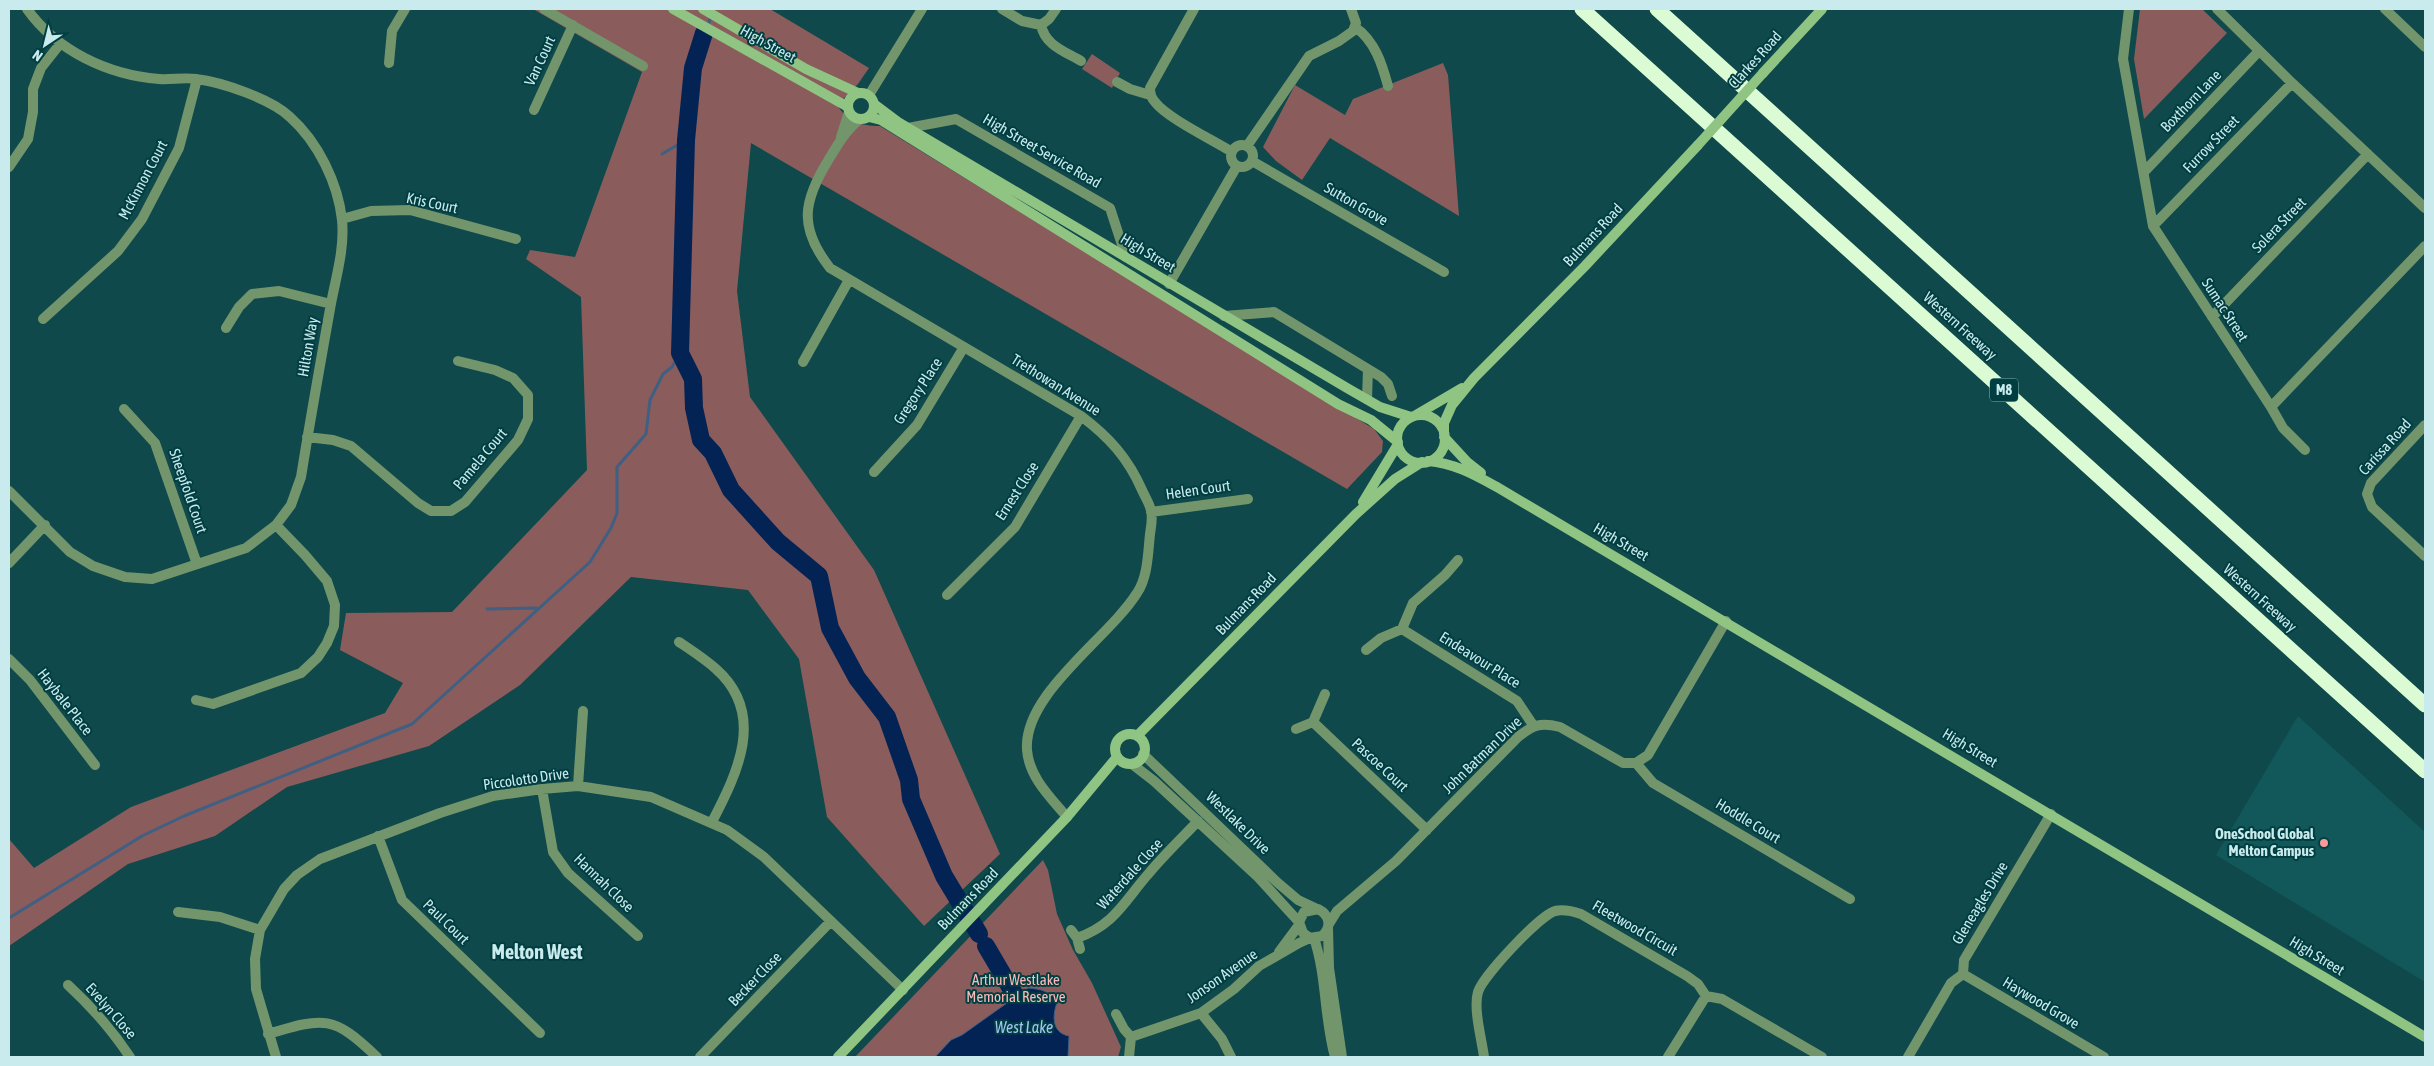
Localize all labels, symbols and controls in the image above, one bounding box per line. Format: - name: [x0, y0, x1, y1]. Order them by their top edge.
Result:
- north arrow: [20, 20, 70, 70]
- street label: High Street: [738, 21, 799, 66]
- street label: Clarkes Road: [1724, 28, 1785, 92]
- street label: Van Court: [521, 33, 558, 88]
- text: N: [30, 47, 46, 65]
- street label: Boxthorn Lane: [2157, 66, 2224, 135]
- street label: High Street Service Road: [980, 110, 1104, 191]
- street label: Furrow Street: [2179, 112, 2242, 176]
- street label: McKinnon Court: [115, 137, 170, 222]
- street label: Sutton Grove: [1321, 179, 1391, 229]
- street label: Kris Court: [405, 189, 459, 216]
- street label: Solera Street: [2248, 194, 2309, 256]
- street label: Bulmans Road: [1559, 200, 1626, 269]
- street label: High Street: [1118, 230, 1179, 276]
- street label: Sumac Street: [2199, 275, 2252, 344]
- street label: Western Freeway: [1920, 288, 2001, 363]
- street label: Hilton Way: [294, 316, 321, 378]
- street label: Trethowan Avenue: [1008, 350, 1104, 419]
- street label: Gregory Place: [890, 354, 945, 427]
- road number: M8: [1990, 378, 2018, 402]
- street label: Carissa Road: [2355, 415, 2414, 478]
- street label: Pamela Court: [449, 425, 510, 493]
- street label: Sheepfold Court: [166, 446, 211, 535]
- street label: Ernest Close: [991, 458, 1042, 523]
- street label: Helen Court: [1164, 477, 1231, 502]
- street label: High Street: [1591, 519, 1652, 564]
- street label: Western Freeway: [2220, 560, 2301, 635]
- street label: Bulmans Road: [1212, 569, 1279, 638]
- street label: Endeavour Place: [1437, 628, 1524, 691]
- street label: Haybale Place: [34, 665, 97, 738]
- street label: John Batman Drive: [1439, 713, 1525, 797]
- street label: High Street: [1940, 725, 2001, 771]
- street label: Pascoe Court: [1349, 734, 1412, 795]
- street label: Piccolotto Drive: [482, 764, 570, 793]
- street label: Westlake Drive: [1203, 788, 1274, 857]
- street label: Hoddle Court: [1713, 795, 1784, 846]
- place label: OneSchool Global Melton Campus: [2215, 825, 2315, 859]
- street label: Waterdale Close: [1093, 835, 1166, 913]
- marker: OneSchool Global Melton Campus: [2318, 837, 2330, 849]
- street label: Hannah Close: [571, 850, 638, 915]
- street label: Gleneagles Drive: [1948, 858, 2011, 947]
- street label: Bulmans Road: [934, 864, 1001, 933]
- street label: Paul Court: [420, 896, 473, 948]
- street label: Fleetwood Circuit: [1590, 896, 1681, 959]
- street label: High Street: [2287, 933, 2348, 979]
- district label: Melton West: [492, 940, 583, 963]
- street label: Jonson Avenue: [1183, 945, 1260, 1006]
- street label: Becker Close: [725, 948, 785, 1009]
- park label: Arthur Westlake Memorial Reserve: [966, 971, 1066, 1005]
- street label: Haywood Grove: [2000, 973, 2083, 1032]
- street label: Evelyn Close: [83, 979, 140, 1042]
- water label: West Lake: [995, 1018, 1053, 1036]

